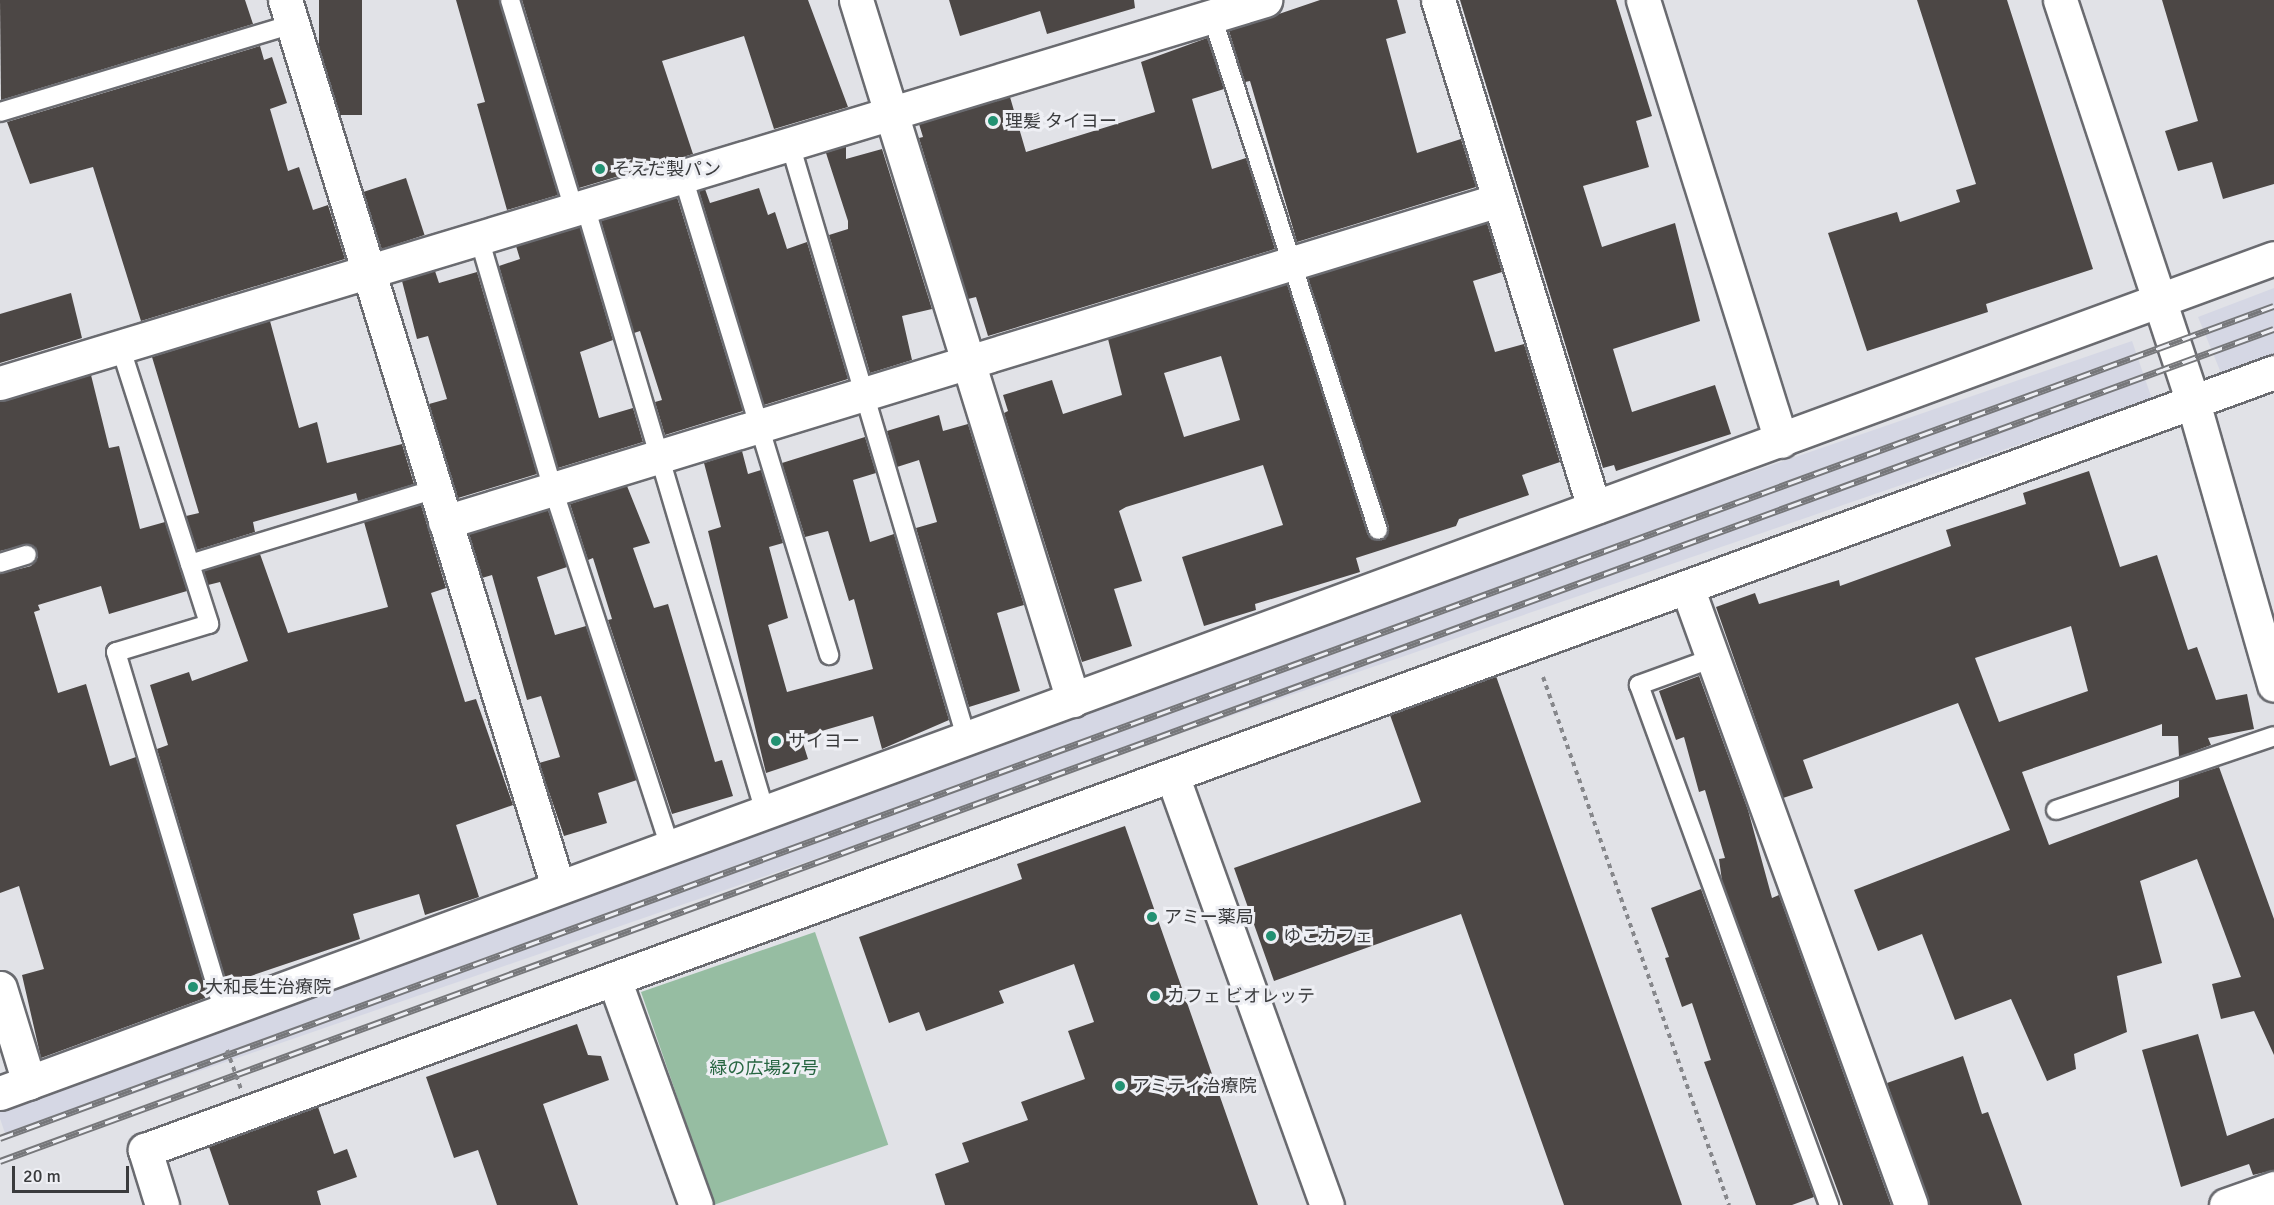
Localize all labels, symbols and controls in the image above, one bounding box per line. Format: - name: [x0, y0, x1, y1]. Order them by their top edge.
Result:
- place label: 理髪 タイヨー: [1005, 110, 1117, 132]
- marker: 理髪 タイヨー: [986, 114, 1000, 128]
- place label: そえだ製パン: [612, 158, 720, 180]
- marker: そえだ製パン: [593, 162, 607, 176]
- place label: サイヨー: [788, 730, 860, 752]
- marker: サイヨー: [769, 734, 783, 748]
- place label: アミー薬局: [1164, 906, 1254, 928]
- marker: アミー薬局: [1145, 910, 1159, 924]
- place label: ゆこカフェ: [1283, 925, 1373, 947]
- marker: ゆこカフェ: [1264, 929, 1278, 943]
- place label: 大和長生治療院: [205, 976, 331, 998]
- marker: 大和長生治療院: [186, 980, 200, 994]
- place label: カフェ ビオレッテ: [1167, 985, 1315, 1007]
- marker: カフェ ビオレッテ: [1148, 989, 1162, 1003]
- park label: 緑の広場27号: [709, 1057, 819, 1079]
- place label: アミティ治療院: [1132, 1075, 1258, 1097]
- marker: アミティ治療院: [1113, 1079, 1127, 1093]
- scale bar: [15, 1154, 132, 1192]
- text: 20 m: [23, 1165, 61, 1187]

